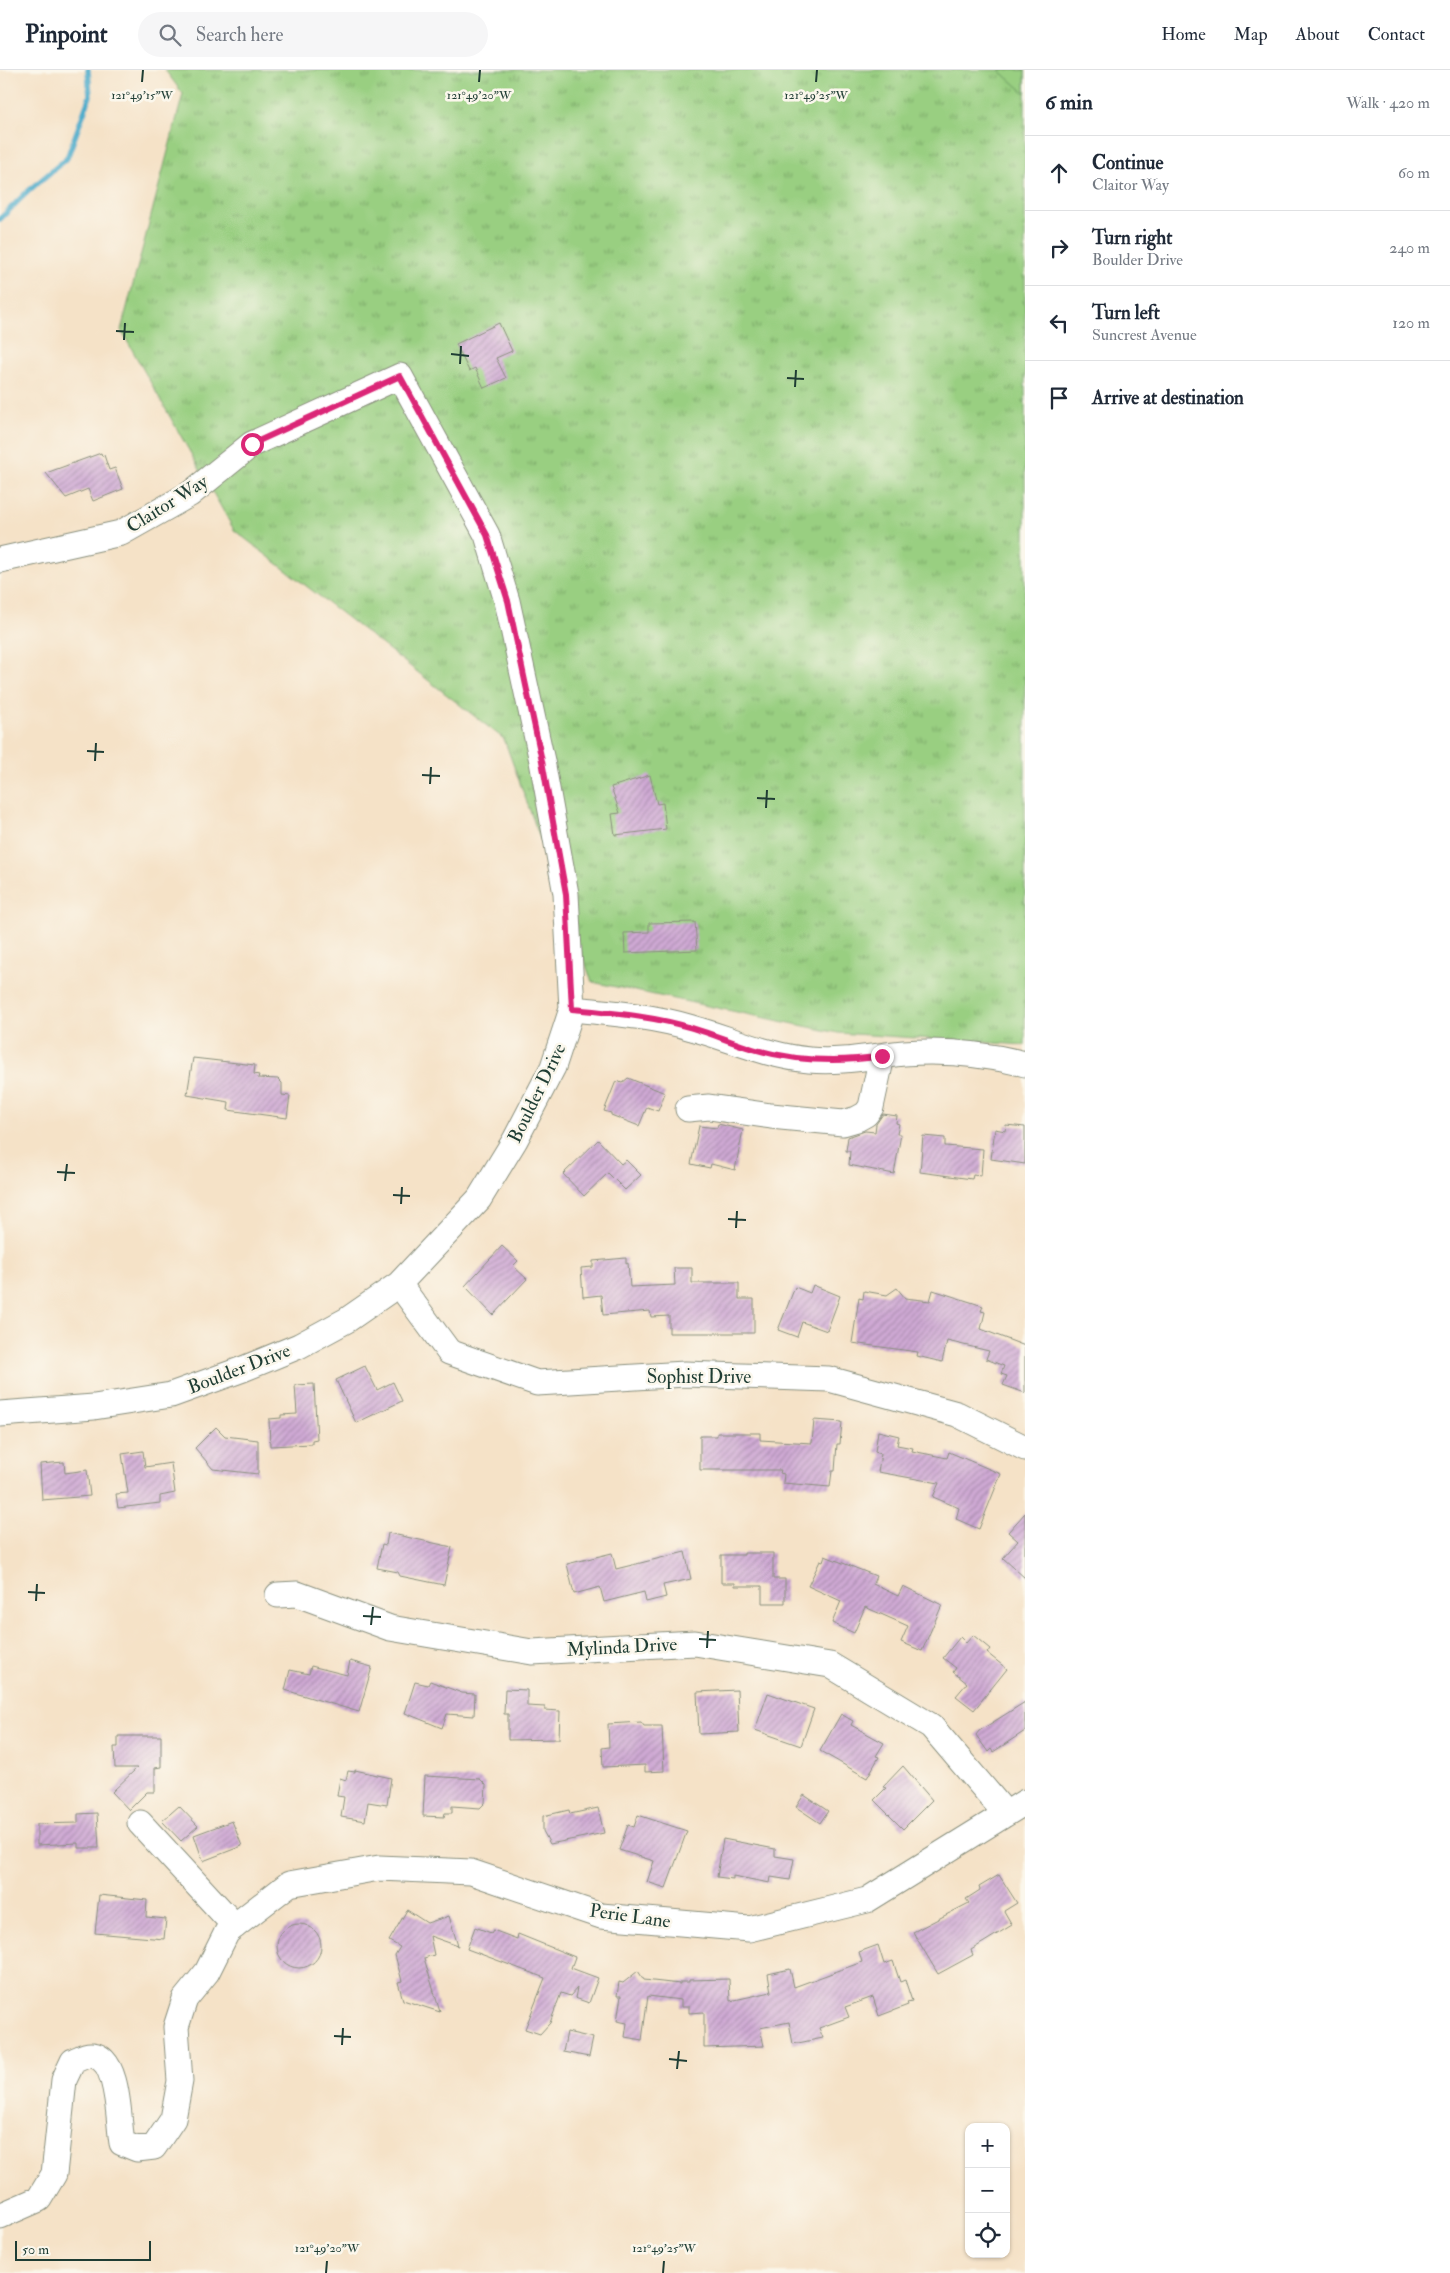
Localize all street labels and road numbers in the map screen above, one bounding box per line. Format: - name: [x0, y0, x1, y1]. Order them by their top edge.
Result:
- street label: Claitor Way: [122, 469, 213, 538]
- street label: Boulder Drive: [503, 1039, 572, 1147]
- street label: Boulder Drive: [184, 1338, 294, 1400]
- street label: Sophist Drive: [647, 1365, 751, 1390]
- street label: Mylinda Drive: [566, 1632, 678, 1662]
- street label: Perie Lane: [588, 1898, 672, 1934]

